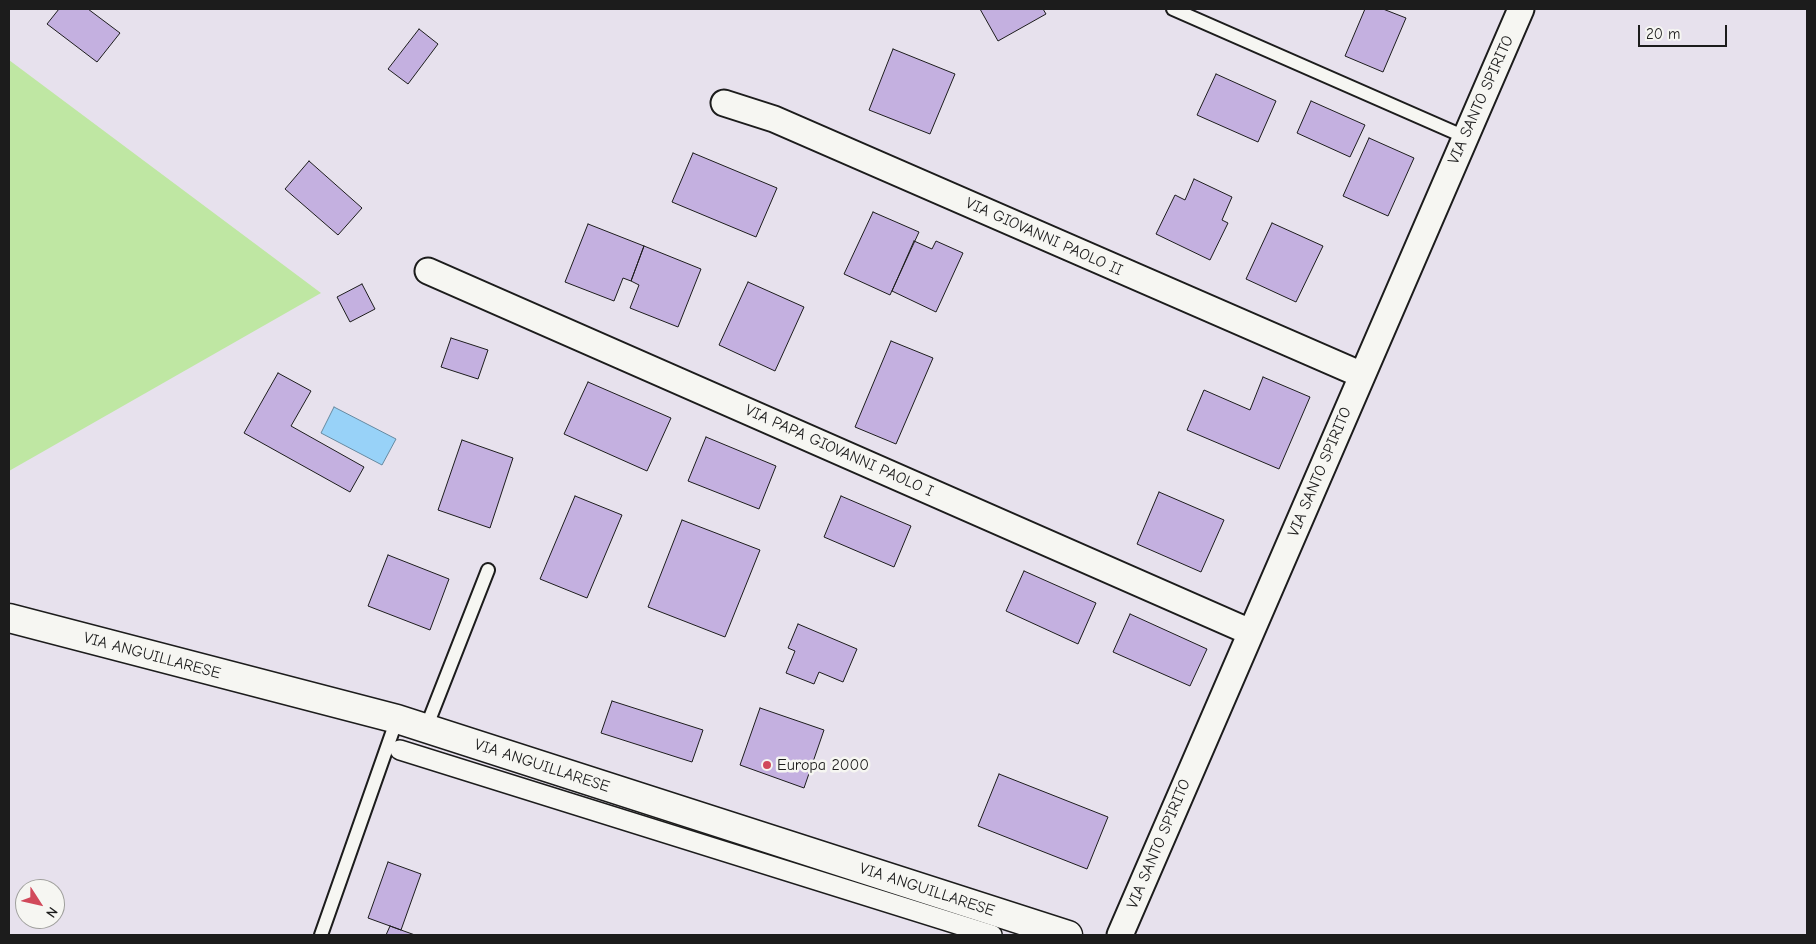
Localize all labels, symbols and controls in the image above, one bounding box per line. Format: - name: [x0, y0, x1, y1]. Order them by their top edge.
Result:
- scale bar: [1641, 15, 1730, 47]
- text: 20 m: [1646, 25, 1680, 43]
- street label: VIA SANTO SPIRITO: [1444, 33, 1518, 167]
- street label: VIA GIOVANNI PAOLO II: [963, 194, 1125, 280]
- street label: VIA PAPA GIOVANNI PAOLO I: [742, 401, 936, 501]
- street label: VIA SANTO SPIRITO: [1284, 404, 1356, 540]
- street label: VIA ANGUILLARESE: [81, 628, 223, 684]
- street label: VIA ANGUILLARESE: [472, 735, 612, 797]
- place label: Europa 2000: [777, 755, 869, 775]
- marker: Europa 2000: [761, 759, 773, 771]
- street label: VIA SANTO SPIRITO: [1123, 776, 1195, 912]
- street label: VIA ANGUILLARESE: [857, 859, 997, 921]
- north arrow: [15, 879, 65, 929]
- text: N: [42, 904, 61, 921]

